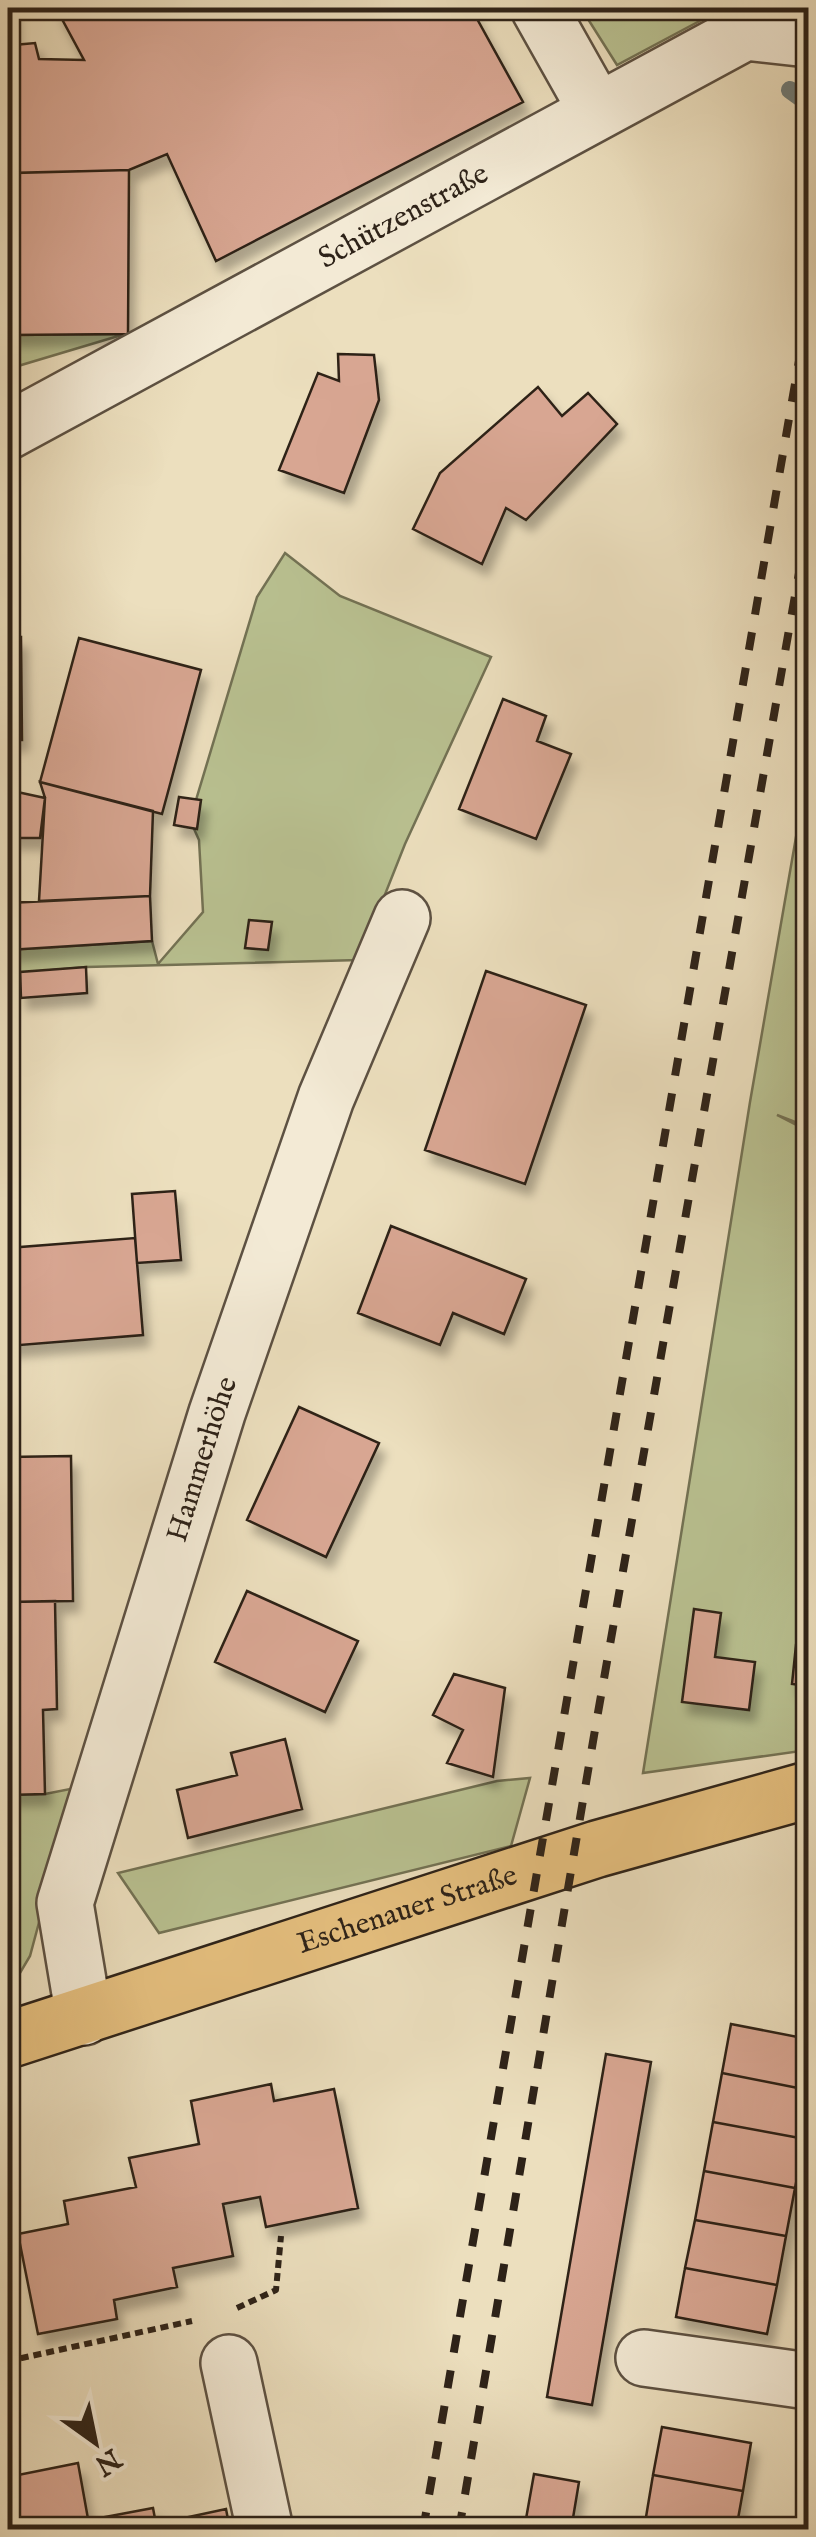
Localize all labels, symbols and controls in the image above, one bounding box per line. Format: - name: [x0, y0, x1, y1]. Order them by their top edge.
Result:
- street label: Schützenstraße: [312, 155, 495, 278]
- street label: Hammerhöhe: [159, 1372, 247, 1547]
- street label: Eschenauer Straße: [293, 1857, 522, 1964]
- north arrow: [45, 2392, 145, 2492]
- text: N: [88, 2439, 128, 2482]

